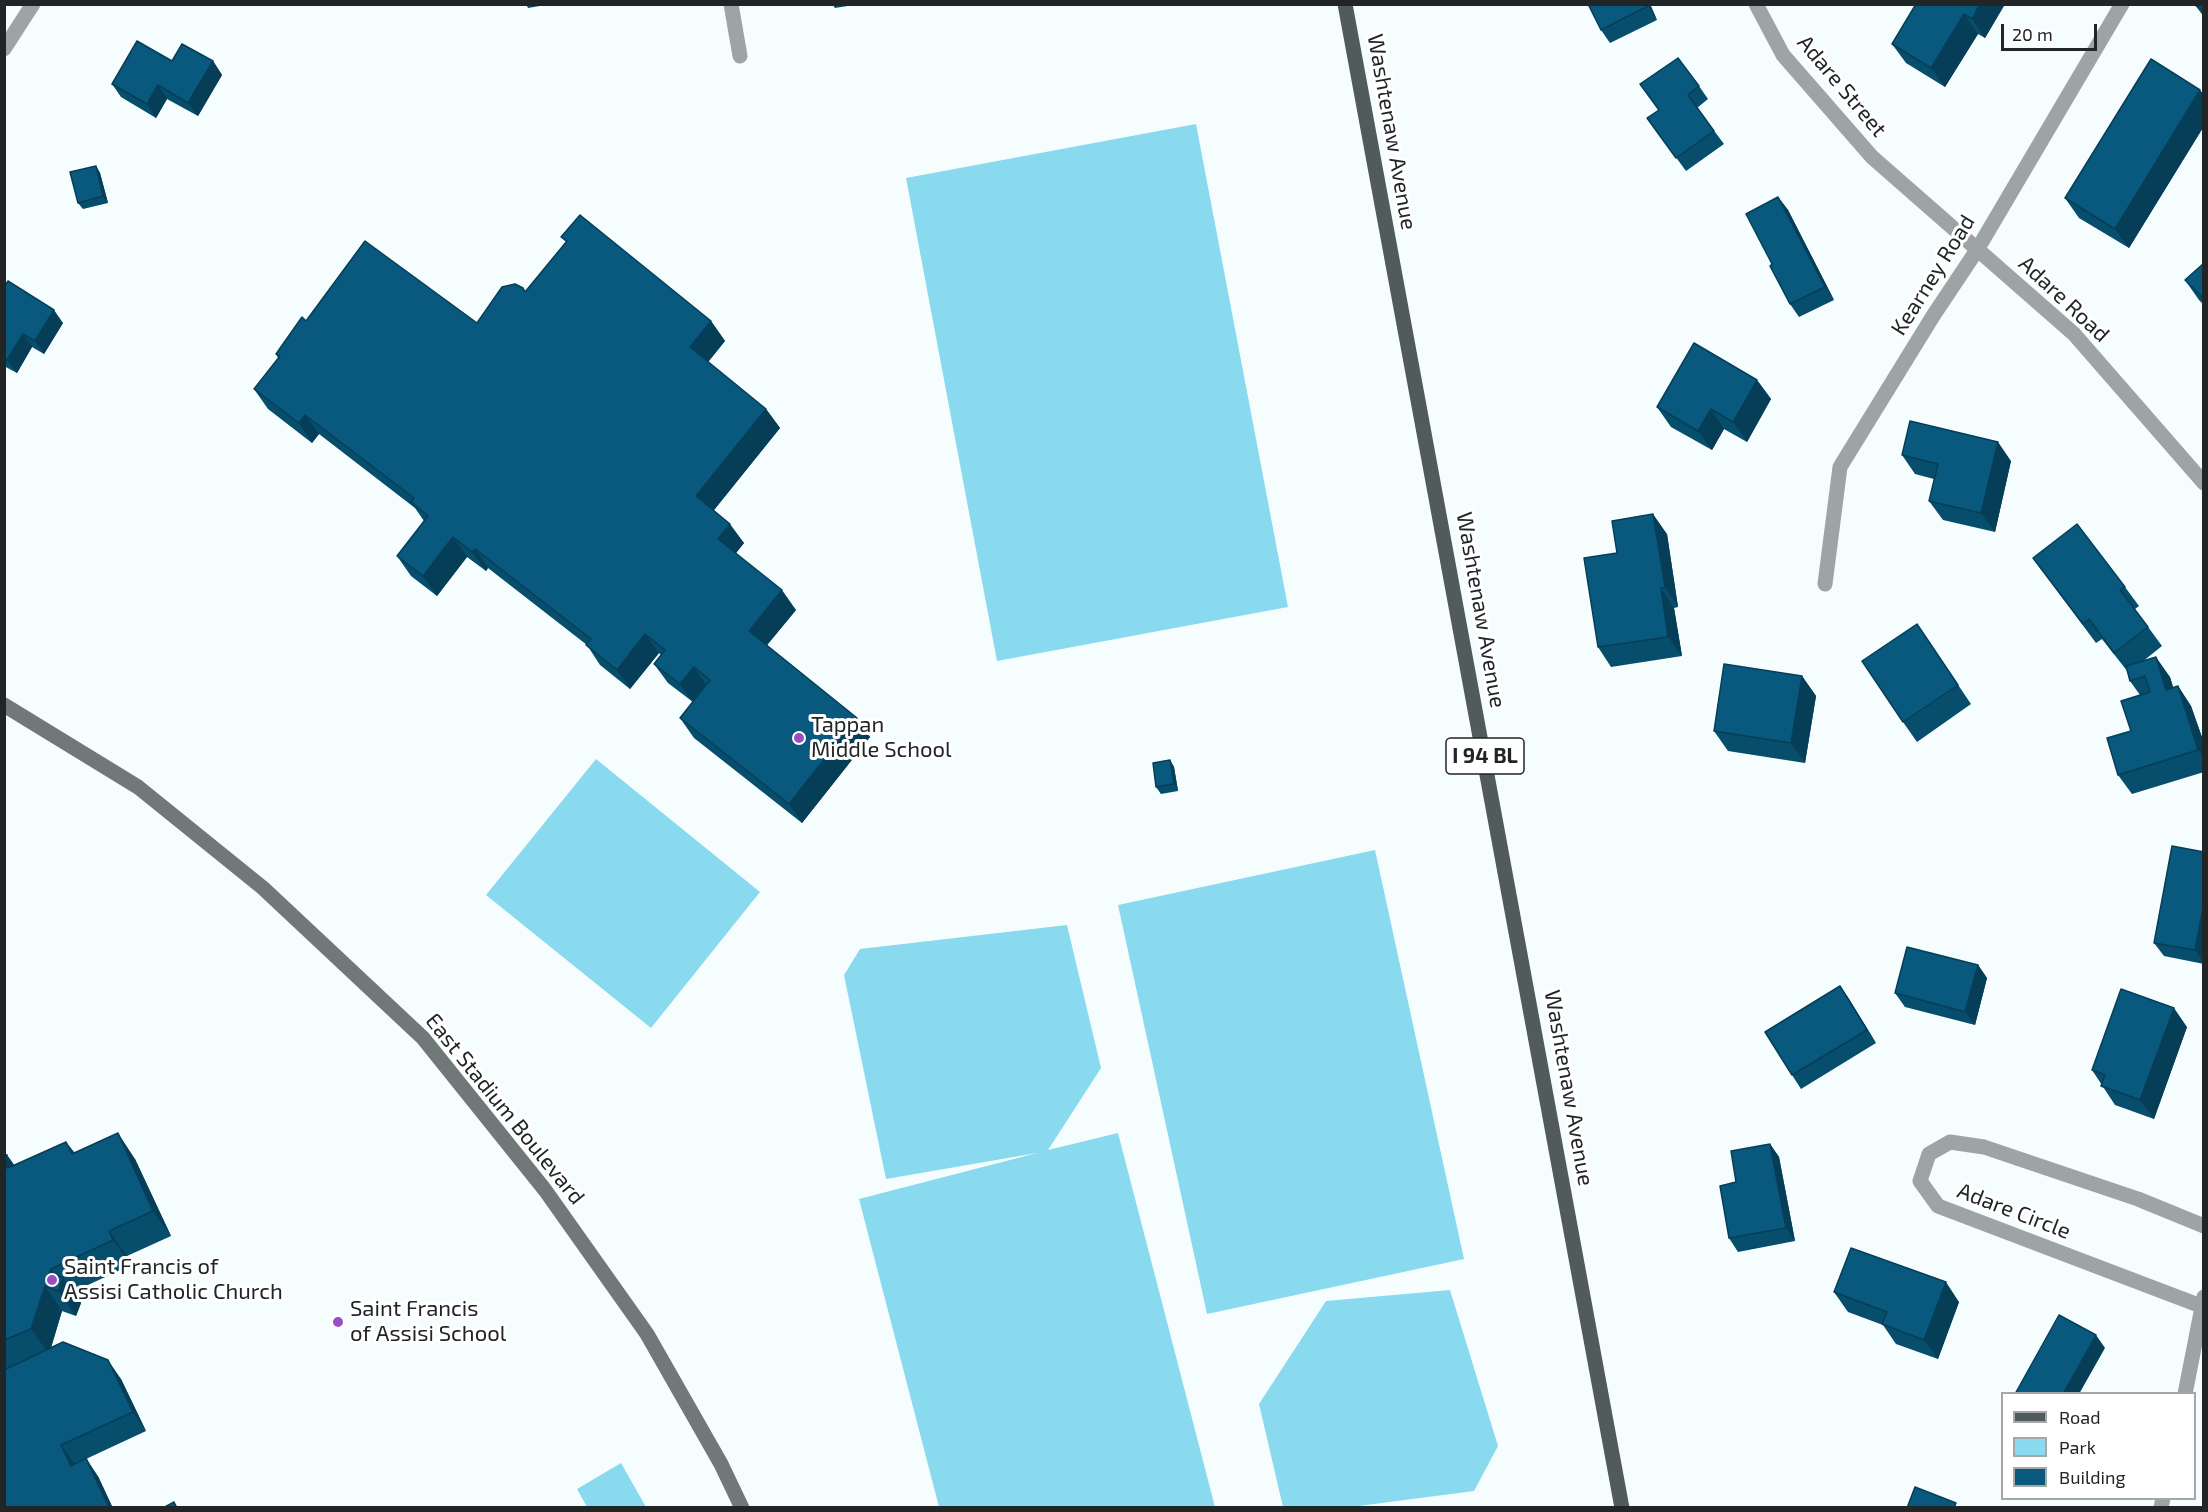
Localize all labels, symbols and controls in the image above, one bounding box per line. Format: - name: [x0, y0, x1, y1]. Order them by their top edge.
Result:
- scale bar: [2004, 12, 2100, 50]
- text: 20 m: [2012, 23, 2053, 45]
- street label: Adare Street: [1792, 30, 1892, 142]
- street label: Washtenaw Avenue: [1362, 32, 1422, 232]
- street label: Kearney Road: [1885, 210, 1981, 340]
- street label: Adare Road: [2013, 250, 2115, 348]
- street label: Washtenaw Avenue: [1451, 510, 1511, 710]
- place label: Tappan Middle School: [811, 712, 952, 764]
- marker: Tappan Middle School: [792, 731, 806, 745]
- road number: I 94 BL: [1446, 738, 1524, 774]
- street label: Washtenaw Avenue: [1539, 988, 1599, 1188]
- street label: East Stadium Boulevard: [420, 1008, 590, 1210]
- street label: Adare Circle: [1954, 1177, 2074, 1245]
- place label: Saint Francis of Assisi Catholic Church: [64, 1254, 283, 1306]
- marker: Saint Francis of Assisi Catholic Church: [45, 1273, 59, 1287]
- place label: Saint Francis of Assisi School: [350, 1296, 506, 1348]
- marker: Saint Francis of Assisi School: [331, 1315, 345, 1329]
- legend: [2001, 1392, 2196, 1500]
- text: Road: [2059, 1406, 2100, 1428]
- text: Park: [2059, 1436, 2096, 1458]
- text: Building: [2059, 1466, 2126, 1488]

